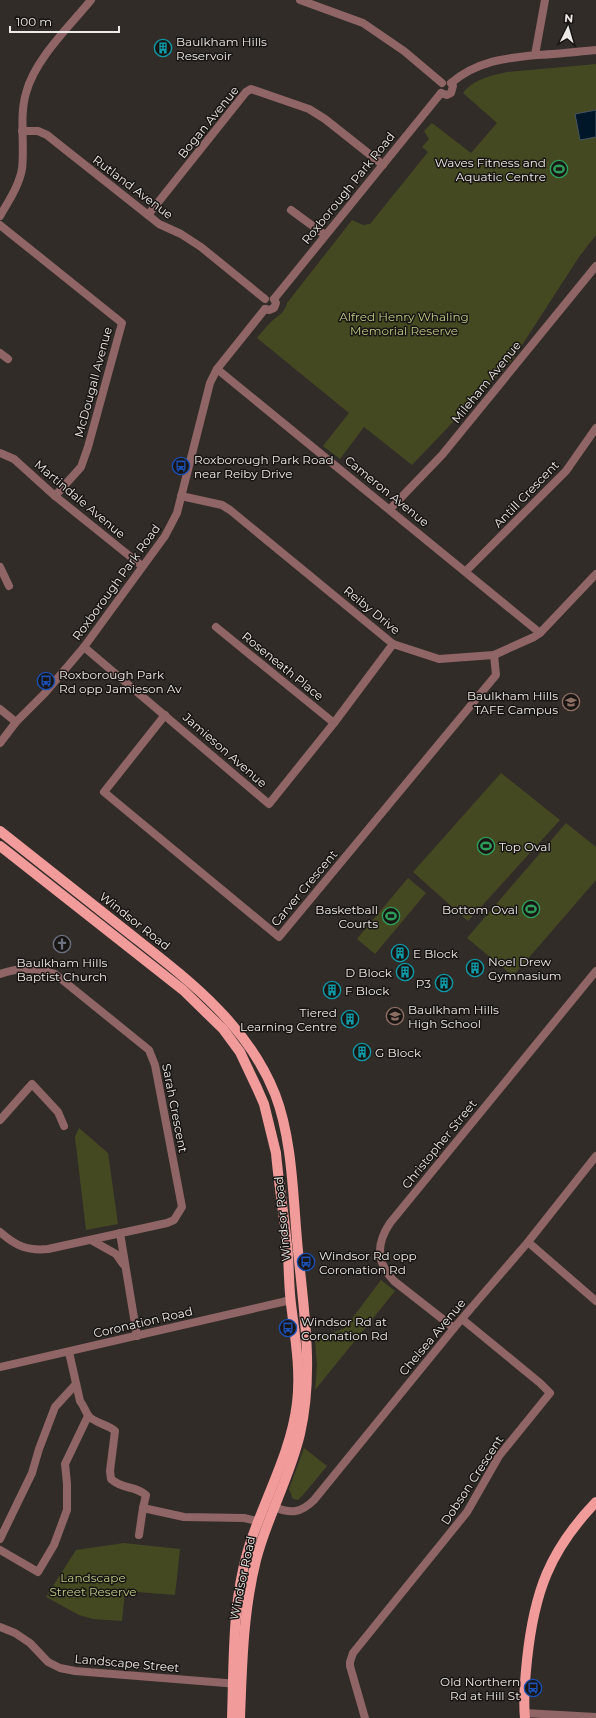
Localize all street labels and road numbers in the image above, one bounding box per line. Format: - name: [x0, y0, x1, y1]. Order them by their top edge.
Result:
- street label: Bogan Avenue: [174, 83, 242, 161]
- street label: Roxborough Park Road: [298, 129, 398, 247]
- street label: Rutland Avenue: [90, 152, 176, 222]
- street label: McDougall Avenue: [71, 325, 115, 439]
- street label: Mileham Avenue: [448, 338, 524, 426]
- street label: Cameron Avenue: [342, 452, 432, 530]
- street label: Martindale Avenue: [32, 457, 128, 541]
- street label: Antill Crescent: [490, 457, 562, 531]
- street label: Roxborough Park Road: [69, 521, 163, 643]
- street label: Reiby Drive: [341, 583, 403, 637]
- street label: Roseneath Place: [239, 629, 327, 703]
- street label: Jamieson Avenue: [179, 709, 270, 791]
- street label: Carver Crescent: [268, 847, 340, 929]
- street label: Windsor Road: [97, 889, 173, 953]
- street label: Sarah Crescent: [159, 1062, 191, 1154]
- street label: Christopher Street: [398, 1096, 480, 1192]
- street label: Windsor Road: [271, 1176, 293, 1262]
- street label: Chelsea Avenue: [396, 1296, 468, 1378]
- street label: Coronation Road: [92, 1303, 194, 1341]
- street label: Dobson Crescent: [438, 1432, 507, 1527]
- street label: Windsor Road: [226, 1535, 258, 1621]
- street label: Landscape Street: [74, 1651, 180, 1675]

